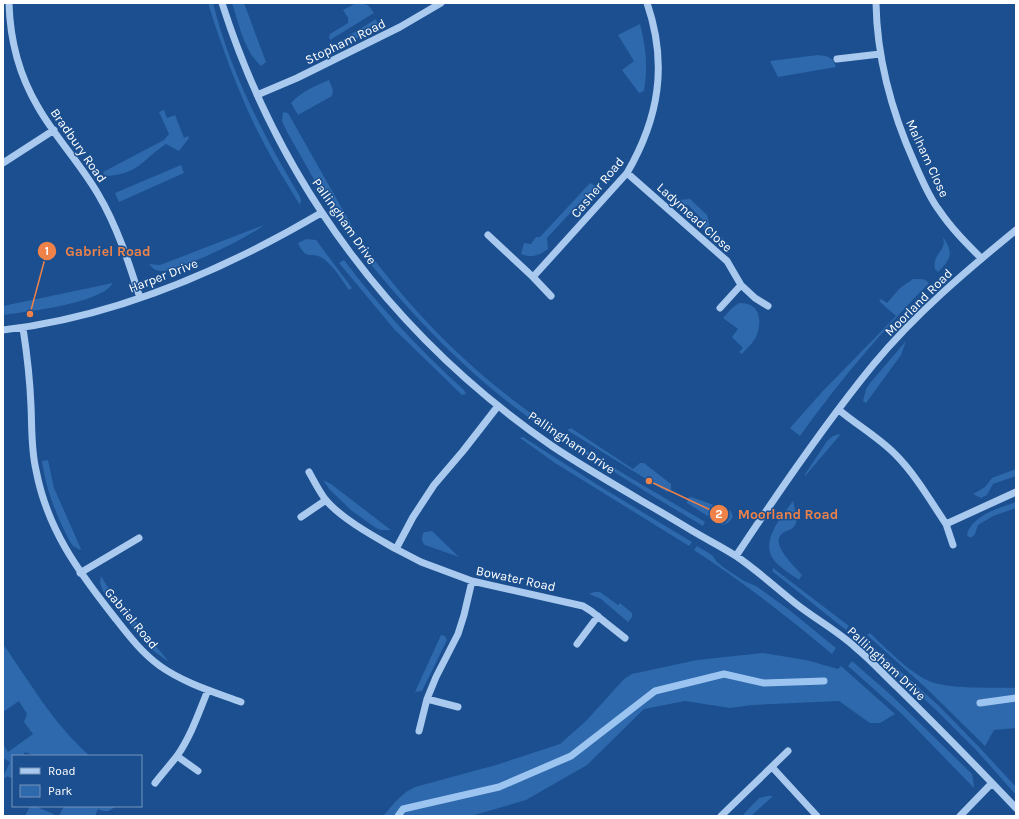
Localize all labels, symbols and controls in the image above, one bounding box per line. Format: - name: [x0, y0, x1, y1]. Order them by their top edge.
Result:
- street label: Stopham Road: [303, 15, 388, 67]
- street label: Bradbury Road: [48, 105, 110, 185]
- street label: Malham Close: [903, 117, 952, 200]
- street label: Casher Road: [568, 154, 627, 221]
- street label: Pallingham Drive: [309, 175, 380, 267]
- street label: Ladymead Close: [654, 180, 736, 255]
- callout: Gabriel Road: [37, 238, 159, 264]
- text: Gabriel Road: [65, 243, 151, 260]
- text: 1: [45, 244, 49, 258]
- street label: Harper Drive: [126, 255, 200, 296]
- street label: Moorland Road: [881, 265, 955, 339]
- street label: Pallingham Drive: [526, 408, 618, 477]
- callout: Moorland Road: [709, 501, 846, 527]
- text: Moorland Road: [738, 506, 838, 523]
- text: 2: [715, 507, 723, 521]
- street label: Bowater Road: [475, 563, 557, 594]
- street label: Gabriel Road: [102, 585, 162, 652]
- street label: Pallingham Drive: [844, 623, 929, 704]
- legend: [12, 755, 142, 807]
- text: Road: [48, 764, 76, 778]
- text: Park: [48, 784, 73, 798]

